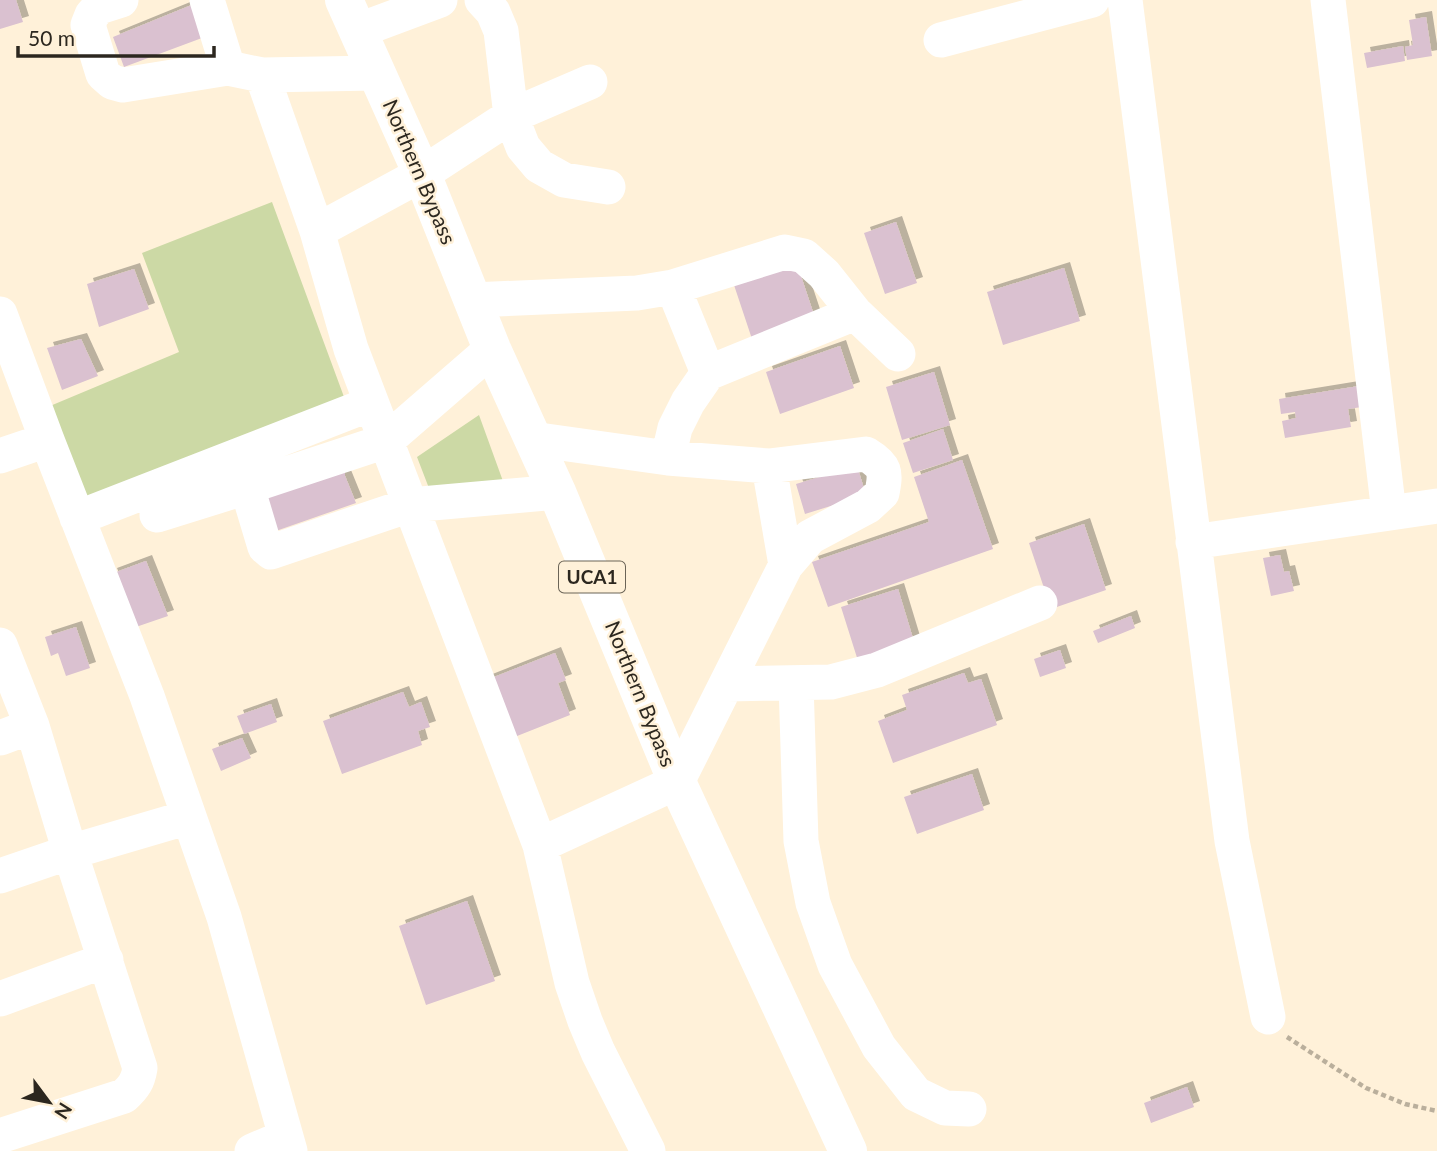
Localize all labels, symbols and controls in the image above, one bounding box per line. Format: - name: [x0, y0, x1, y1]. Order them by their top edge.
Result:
- scale bar: [18, 14, 214, 58]
- text: 50 m: [28, 25, 75, 50]
- street label: Northern Bypass: [379, 95, 462, 248]
- road number: UCA1: [559, 562, 625, 592]
- street label: Northern Bypass: [601, 617, 682, 770]
- north arrow: [14, 1067, 84, 1137]
- text: N: [50, 1099, 77, 1124]

